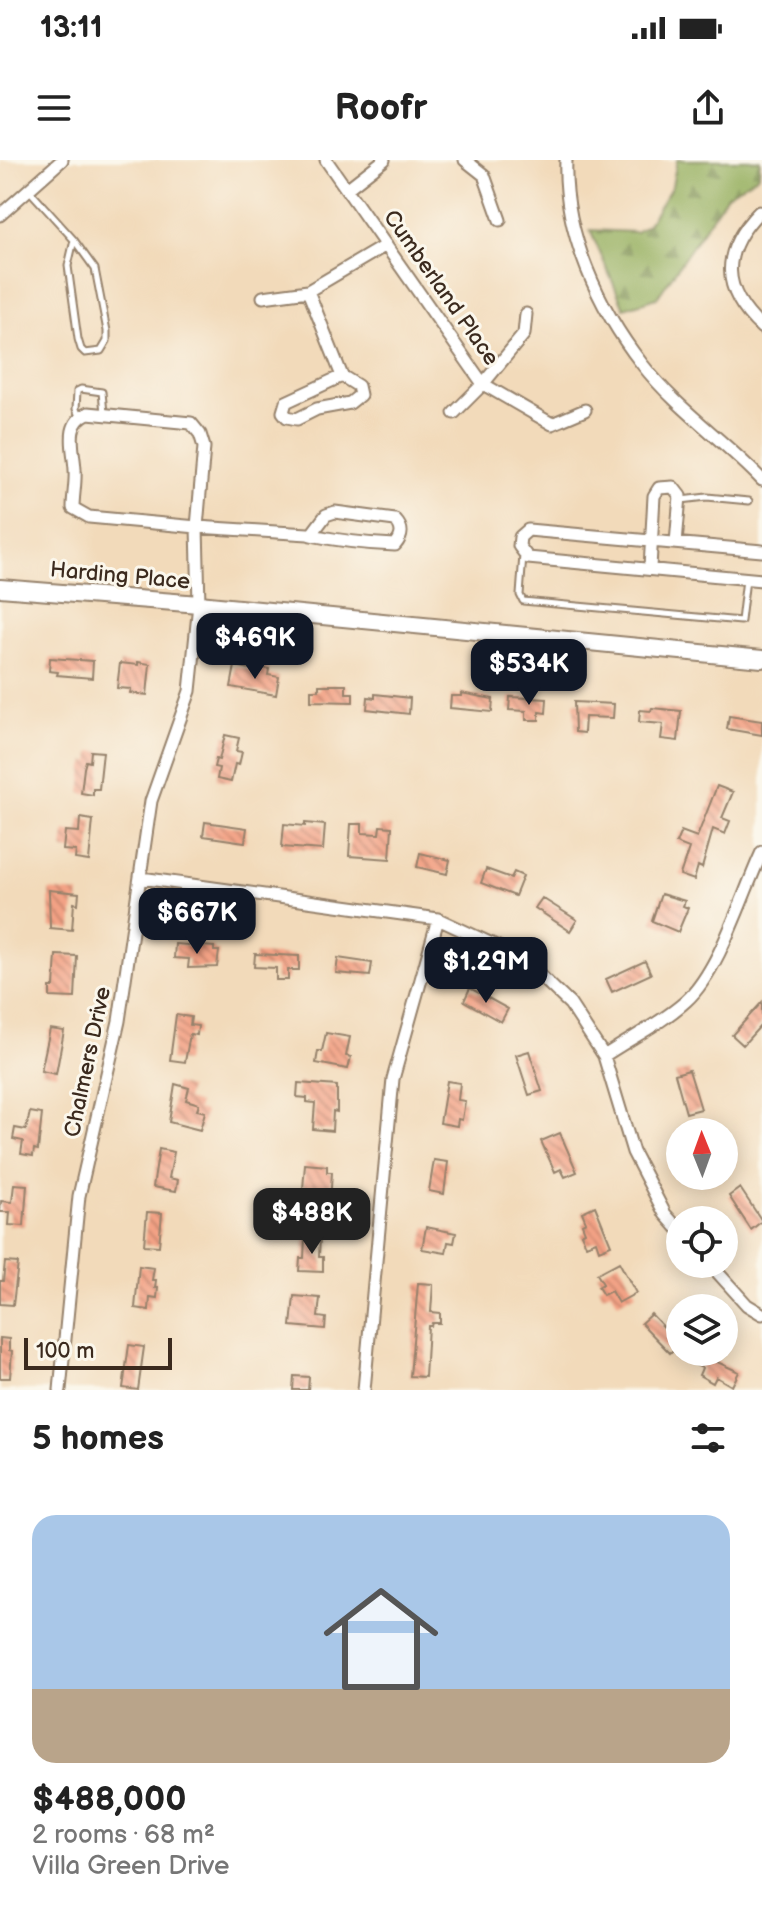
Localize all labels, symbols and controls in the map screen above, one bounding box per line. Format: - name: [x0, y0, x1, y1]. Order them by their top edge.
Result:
- text: 13:11: [40, 10, 103, 46]
- icon: menu: [32, 86, 76, 130]
- icon: share: [686, 86, 730, 130]
- text: Roofr: [335, 87, 427, 130]
- street label: Cumberland Place: [377, 205, 505, 371]
- street label: Harding Place: [49, 556, 191, 596]
- pin: $469K: [199, 613, 311, 681]
- text: $469K: [214, 623, 296, 654]
- pin: $534K: [473, 639, 585, 707]
- text: $534K: [489, 649, 569, 680]
- pin: $667K: [141, 888, 253, 956]
- text: $667K: [157, 898, 237, 929]
- pin: $1.29M: [421, 937, 551, 1005]
- text: $1.29M: [442, 947, 530, 978]
- street label: Chalmers Drive: [59, 984, 117, 1140]
- north arrow: [666, 1118, 738, 1190]
- map controls: [666, 1118, 738, 1366]
- pin: $488K: [256, 1188, 368, 1256]
- text: $488K: [271, 1198, 353, 1229]
- button: locate: [666, 1206, 738, 1278]
- button: layers: [666, 1294, 738, 1366]
- scale bar: [24, 1334, 172, 1370]
- text: 100 m: [36, 1338, 95, 1365]
- icon: filters: [686, 1416, 730, 1460]
- text: 5 homes: [32, 1418, 164, 1459]
- icon: home: [309, 1567, 453, 1711]
- text: $488,000: [32, 1779, 186, 1820]
- text: 2 rooms · 68 m²: [32, 1820, 215, 1851]
- text: Villa Green Drive: [32, 1851, 229, 1882]

